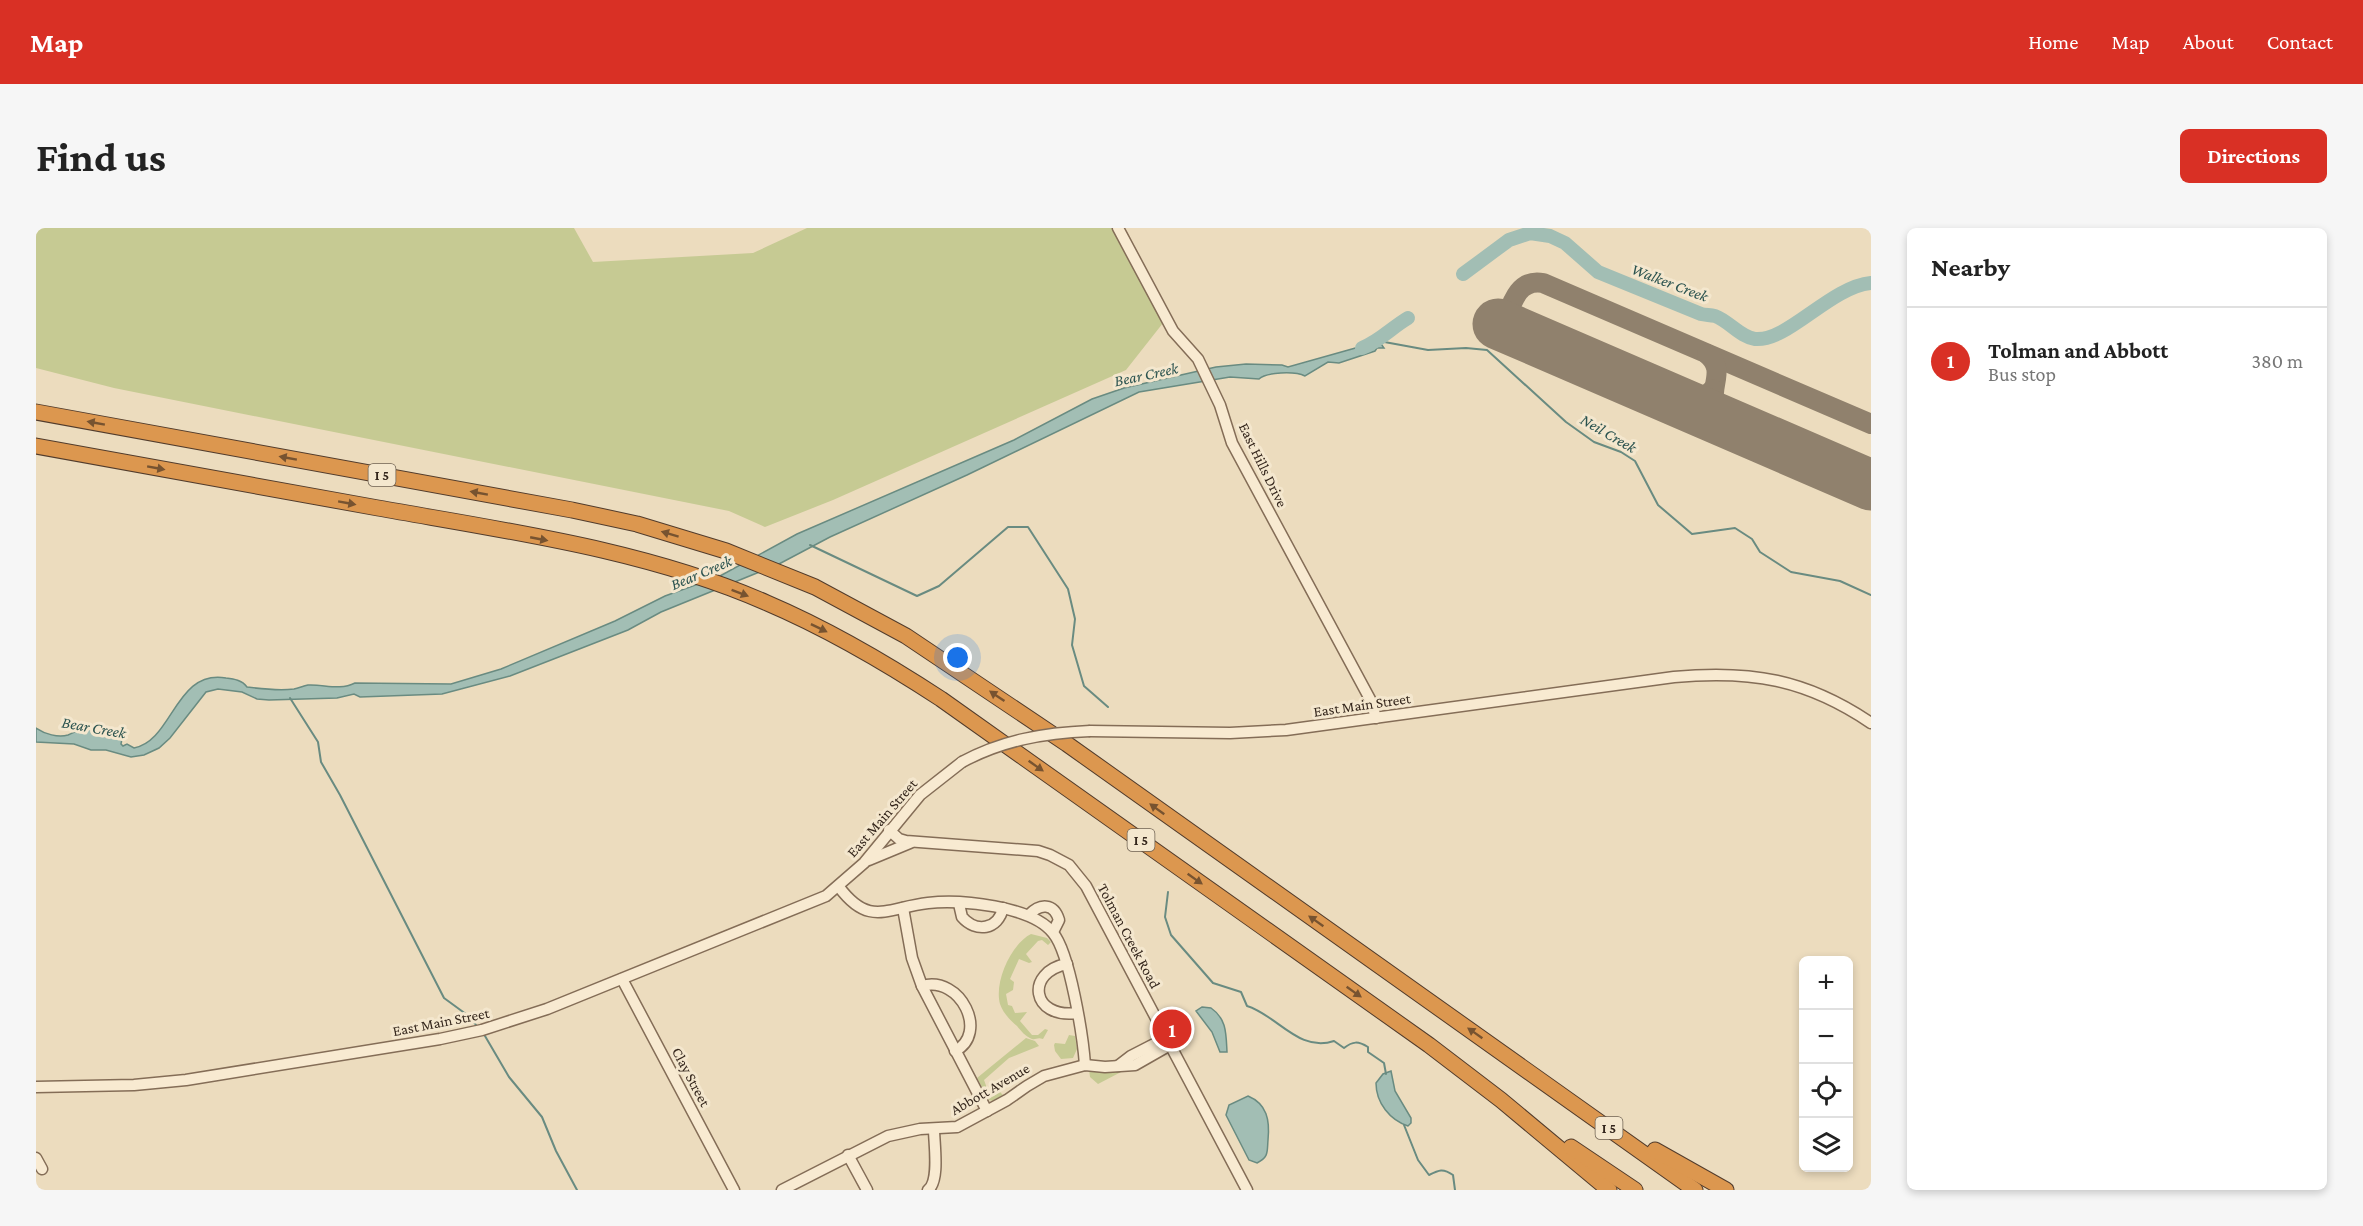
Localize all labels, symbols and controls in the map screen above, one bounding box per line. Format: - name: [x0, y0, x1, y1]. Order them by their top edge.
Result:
- text: Map: [30, 27, 83, 58]
- text: Home: [2028, 30, 2078, 54]
- text: Map: [2111, 30, 2150, 54]
- text: About: [2183, 30, 2234, 54]
- text: Contact: [2267, 30, 2333, 54]
- button: Directions: [2180, 129, 2327, 183]
- text: Find us: [36, 133, 166, 180]
- text: Nearby: [1931, 253, 2010, 282]
- water label: Walker Creek: [1629, 260, 1711, 305]
- text: Tolman and Abbott: [1988, 338, 2168, 363]
- text: 1: [1947, 350, 1954, 372]
- text: 380 m: [2252, 350, 2303, 372]
- water label: Bear Creek: [1113, 359, 1181, 390]
- text: Bus stop: [1988, 363, 2056, 385]
- water label: Neil Creek: [1578, 411, 1641, 457]
- one-way arrow: [86, 418, 105, 427]
- street label: East Hills Drive: [1236, 420, 1290, 510]
- one-way arrow: [278, 453, 297, 462]
- one-way arrow: [146, 464, 165, 473]
- road number: I 5: [368, 464, 396, 486]
- one-way arrow: [470, 488, 489, 497]
- one-way arrow: [338, 498, 357, 507]
- one-way arrow: [661, 529, 679, 538]
- one-way arrow: [530, 535, 549, 544]
- water label: Bear Creek: [668, 552, 735, 593]
- one-way arrow: [731, 588, 749, 598]
- one-way arrow: [810, 623, 827, 633]
- your location: [943, 643, 972, 672]
- one-way arrow: [990, 690, 1006, 702]
- street label: East Main Street: [1312, 690, 1413, 720]
- water label: Bear Creek: [61, 713, 128, 742]
- one-way arrow: [1028, 760, 1044, 771]
- street label: East Main Street: [844, 775, 921, 860]
- one-way arrow: [1149, 803, 1164, 815]
- road number: I 5: [1128, 829, 1154, 851]
- one-way arrow: [1188, 872, 1203, 884]
- street label: Tolman Creek Road: [1095, 881, 1163, 991]
- one-way arrow: [1309, 915, 1325, 927]
- map controls: [1799, 956, 1853, 1172]
- button: +: [1799, 956, 1853, 1010]
- one-way arrow: [1346, 986, 1362, 998]
- street label: East Main Street: [391, 1005, 492, 1039]
- pin: 1: [1152, 1006, 1192, 1052]
- button: −: [1799, 1010, 1853, 1064]
- one-way arrow: [1468, 1027, 1484, 1039]
- street label: Clay Street: [668, 1045, 714, 1111]
- street label: Abbott Avenue: [948, 1060, 1033, 1118]
- button: locate: [1799, 1064, 1853, 1118]
- road number: I 5: [1596, 1117, 1622, 1139]
- button: layers: [1799, 1118, 1853, 1172]

